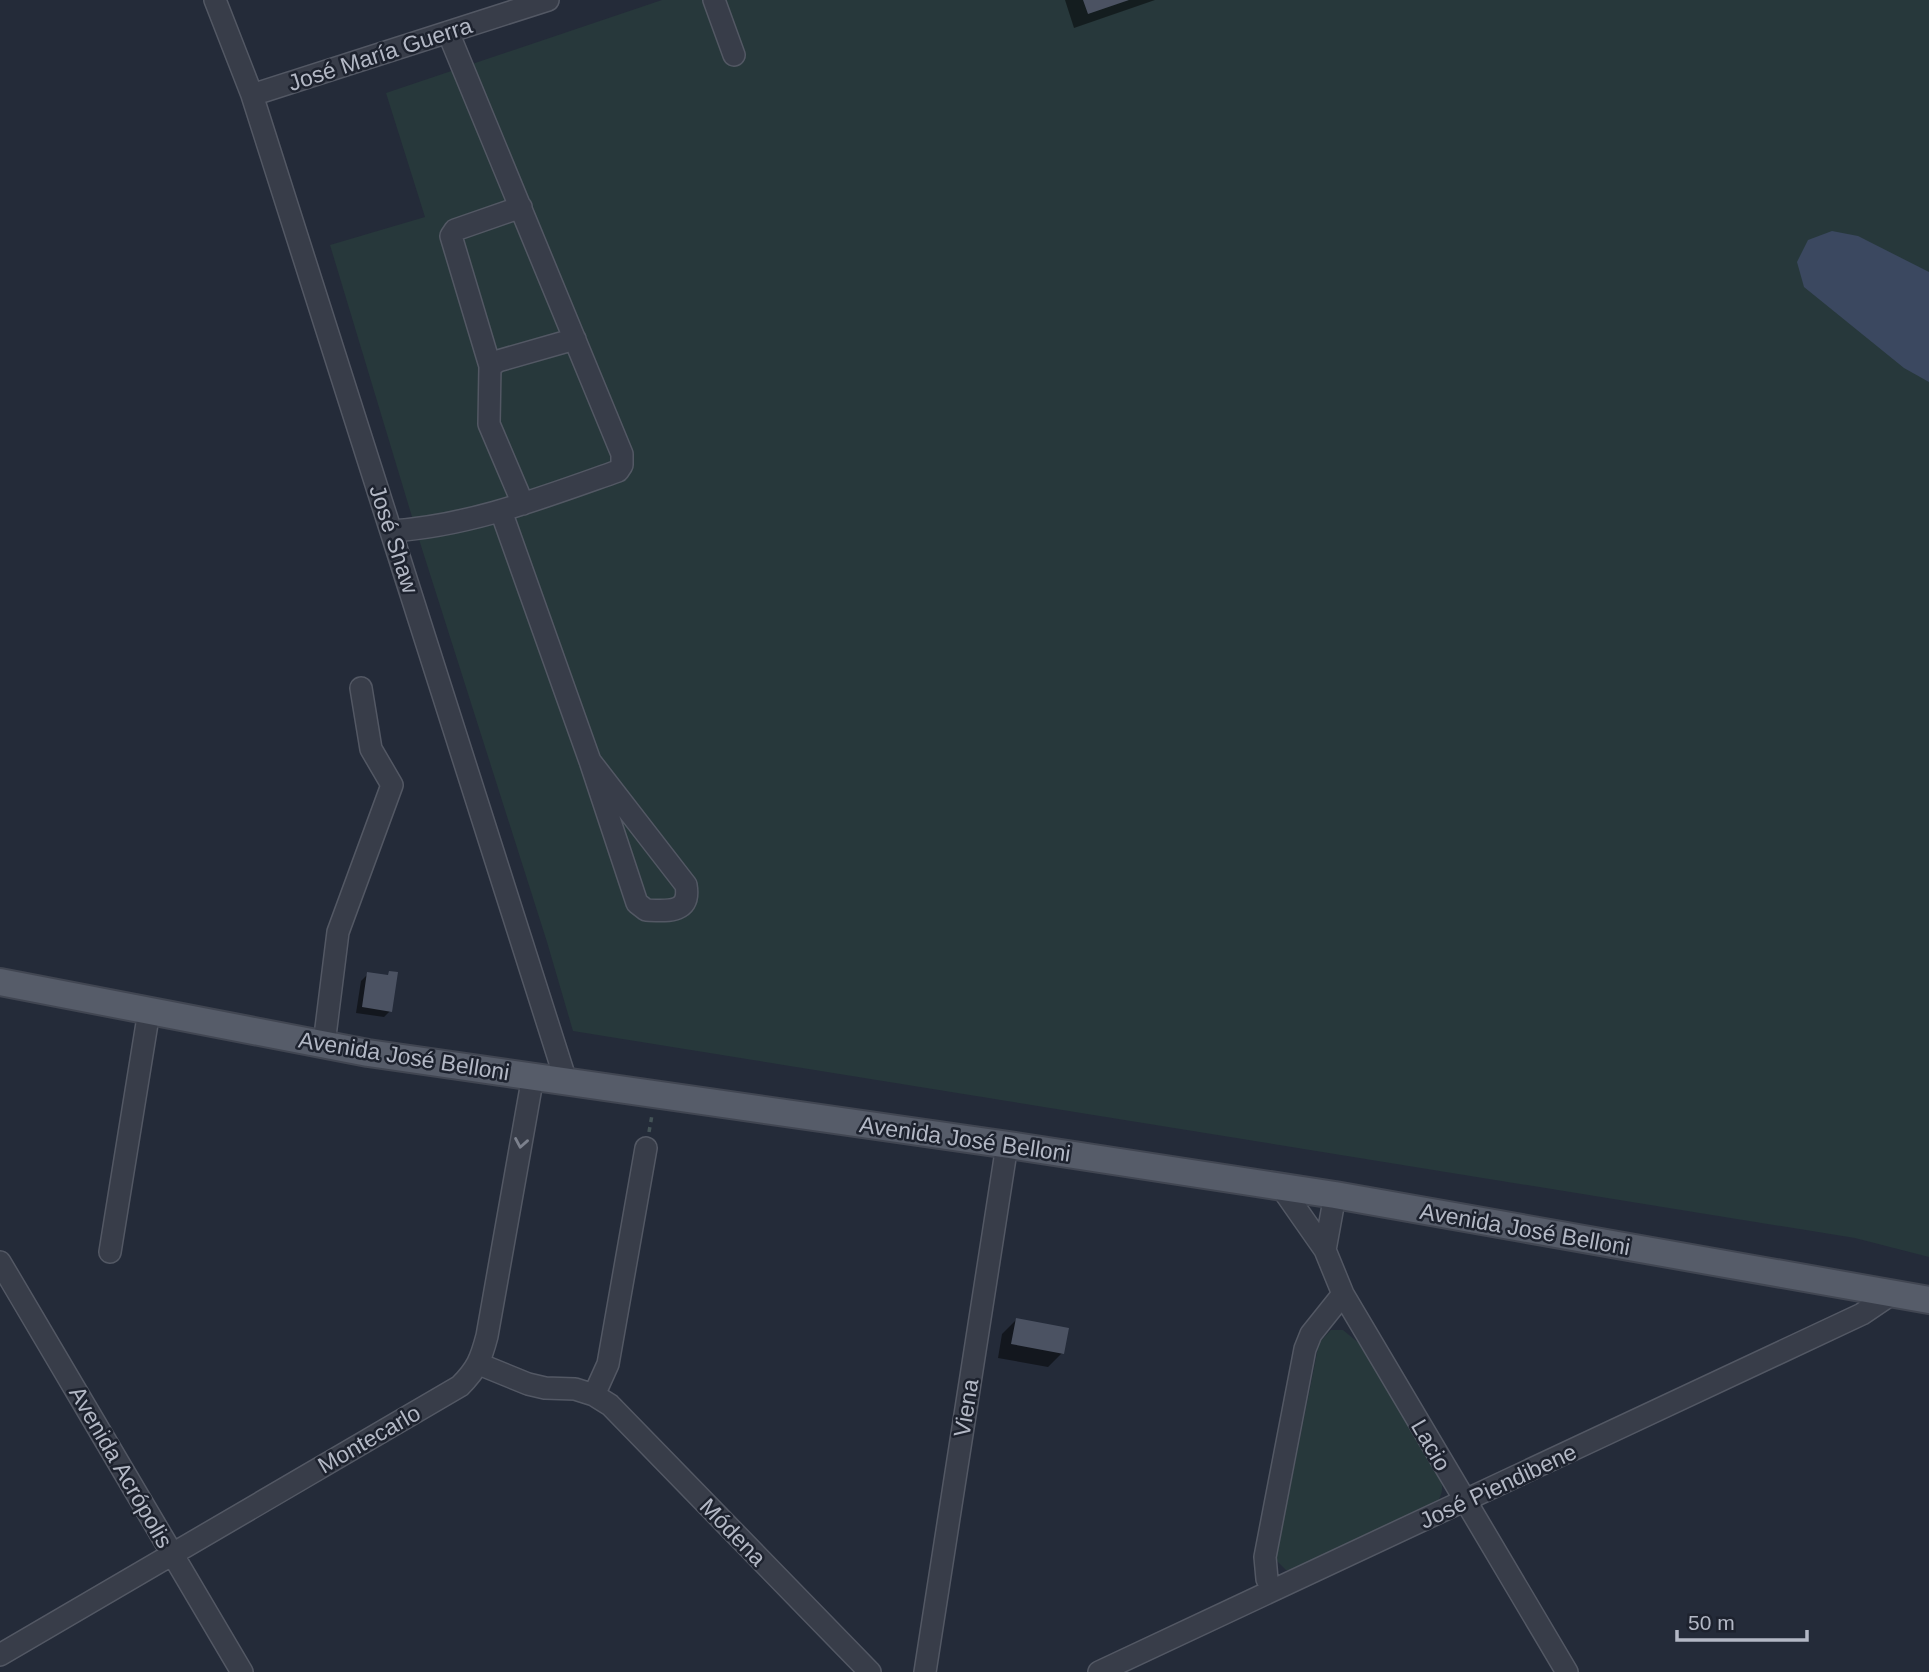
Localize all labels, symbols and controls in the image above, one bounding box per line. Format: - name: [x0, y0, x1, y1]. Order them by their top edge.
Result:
- street label: José María Guerra: [285, 12, 475, 96]
- street label: José Shaw: [364, 481, 424, 597]
- street label: Avenida José Belloni: [297, 1026, 511, 1086]
- street label: Avenida José Belloni: [858, 1111, 1072, 1167]
- one-way arrow: [514, 1138, 529, 1149]
- street label: Avenida José Belloni: [1418, 1198, 1632, 1260]
- street label: Viena: [949, 1377, 983, 1439]
- street label: Avenida Acrópolis: [64, 1382, 178, 1552]
- street label: Montecarlo: [313, 1399, 425, 1479]
- street label: Lacio: [1406, 1415, 1456, 1475]
- street label: José Piendibene: [1415, 1438, 1581, 1534]
- street label: Módena: [695, 1493, 771, 1571]
- scale bar: [1677, 1598, 1806, 1642]
- text: 50 m: [1688, 1611, 1735, 1634]

